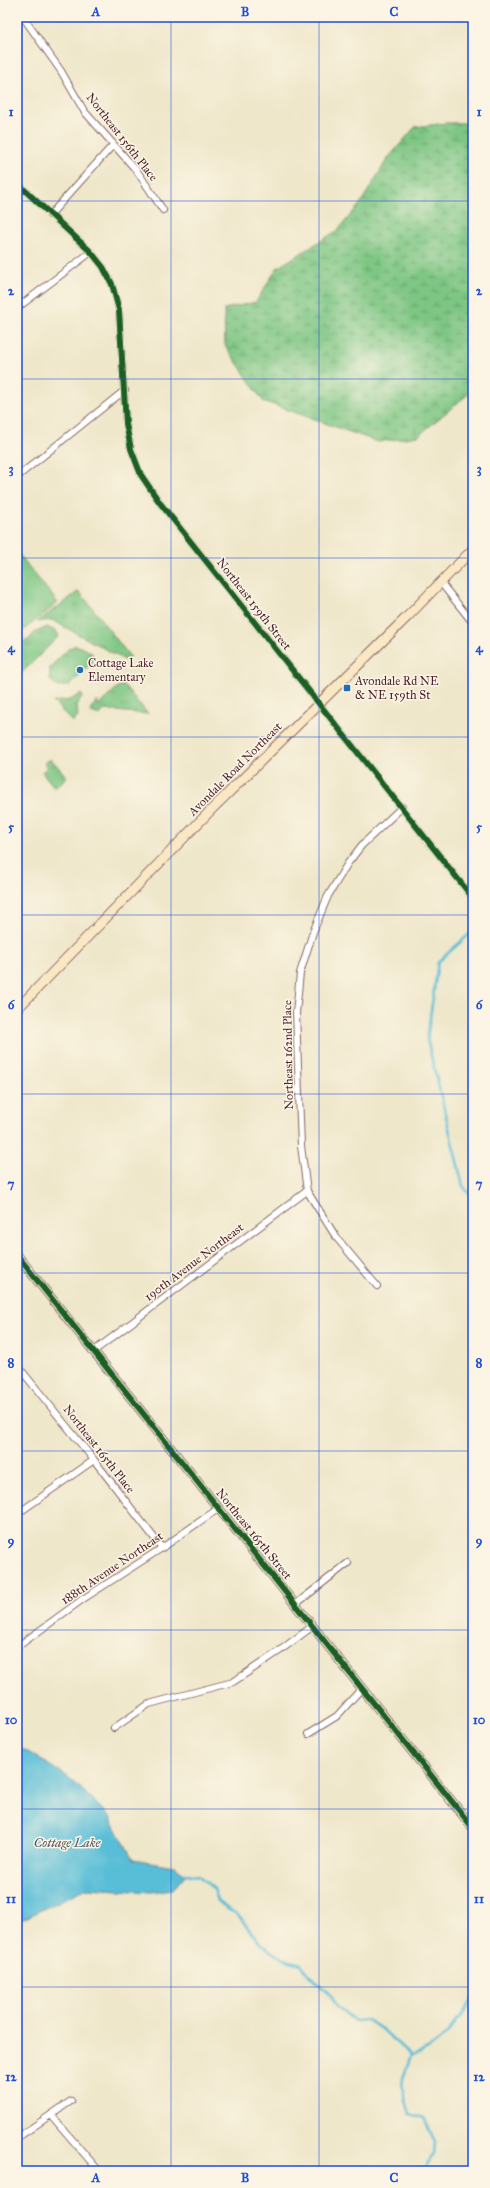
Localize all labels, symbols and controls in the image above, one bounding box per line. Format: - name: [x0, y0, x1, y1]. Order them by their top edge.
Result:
- text: A: [91, 4, 101, 20]
- text: B: [241, 4, 250, 20]
- text: C: [390, 4, 399, 20]
- street label: Northeast 156th Place: [83, 90, 161, 184]
- text: 1: [8, 104, 14, 120]
- text: 1: [476, 104, 482, 120]
- text: 2: [8, 283, 15, 299]
- text: 2: [476, 283, 483, 299]
- text: 3: [8, 461, 14, 477]
- text: 3: [476, 461, 482, 477]
- street label: Northeast 159th Street: [214, 555, 295, 653]
- text: 4: [7, 640, 15, 656]
- text: 4: [475, 640, 483, 656]
- place label: Cottage Lake Elementary: [88, 656, 153, 684]
- marker: Cottage Lake Elementary: [75, 665, 85, 675]
- place label: Avondale Rd NE & NE 159th St: [354, 674, 439, 702]
- marker: Avondale Rd NE & NE 159th St: [342, 683, 352, 693]
- street label: Avondale Road Northeast: [185, 719, 285, 819]
- text: 5: [8, 819, 15, 835]
- text: 5: [476, 819, 483, 835]
- text: 6: [8, 997, 16, 1013]
- text: 6: [476, 997, 484, 1013]
- street label: Northeast 162nd Place: [280, 1000, 296, 1110]
- text: 7: [8, 1176, 15, 1192]
- text: 7: [476, 1176, 483, 1192]
- street label: 190th Avenue Northeast: [142, 1220, 247, 1304]
- text: 8: [8, 1355, 15, 1371]
- text: 8: [476, 1355, 483, 1371]
- street label: Northeast 165th Place: [60, 1402, 138, 1496]
- street label: Northeast 165th Street: [213, 1486, 295, 1583]
- street label: 188th Avenue Northeast: [58, 1528, 166, 1607]
- text: 9: [8, 1533, 15, 1549]
- text: 9: [476, 1533, 483, 1549]
- text: 10: [5, 1712, 18, 1728]
- text: 10: [473, 1712, 486, 1728]
- water label: Cottage Lake: [34, 1835, 102, 1851]
- text: 11: [6, 1891, 16, 1907]
- text: 11: [474, 1891, 484, 1907]
- text: 12: [5, 2069, 17, 2085]
- text: 12: [473, 2069, 485, 2085]
- text: A: [91, 2170, 101, 2186]
- text: B: [241, 2170, 250, 2186]
- text: C: [390, 2170, 399, 2186]

